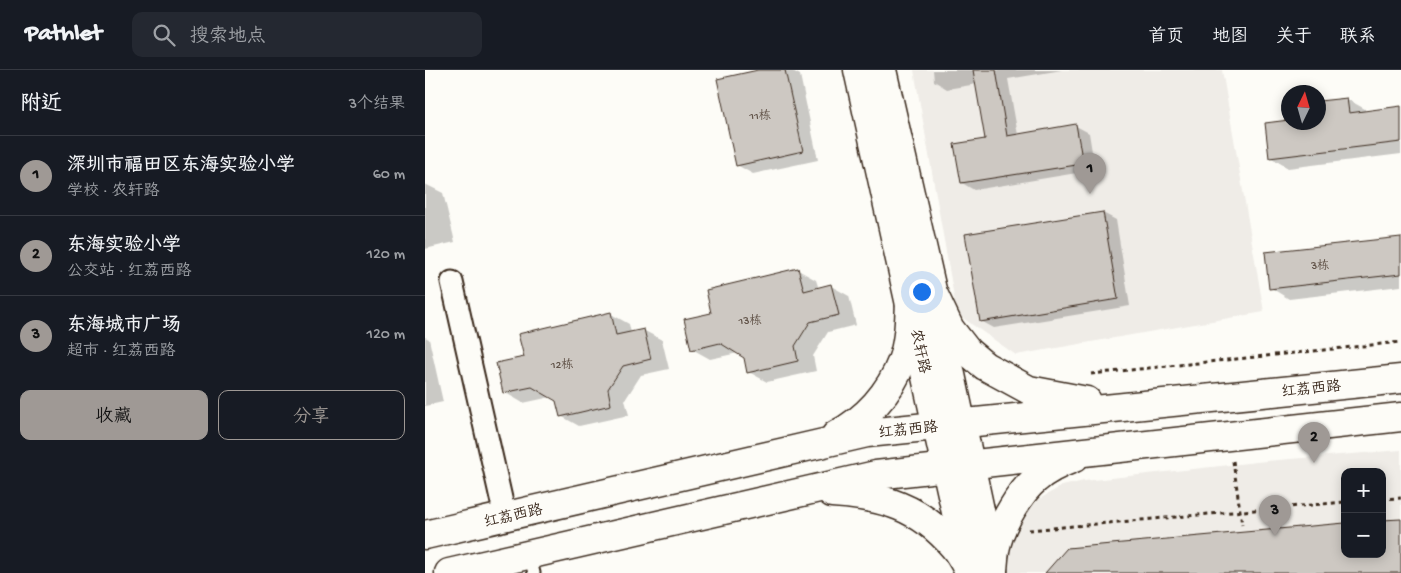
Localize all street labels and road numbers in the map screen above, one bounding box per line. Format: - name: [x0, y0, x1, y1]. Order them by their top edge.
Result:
- street label: 农轩路: [906, 327, 934, 375]
- street label: 红荔西路: [1280, 378, 1342, 402]
- street label: 红荔西路: [877, 419, 939, 443]
- street label: 红荔西路: [482, 501, 545, 532]

